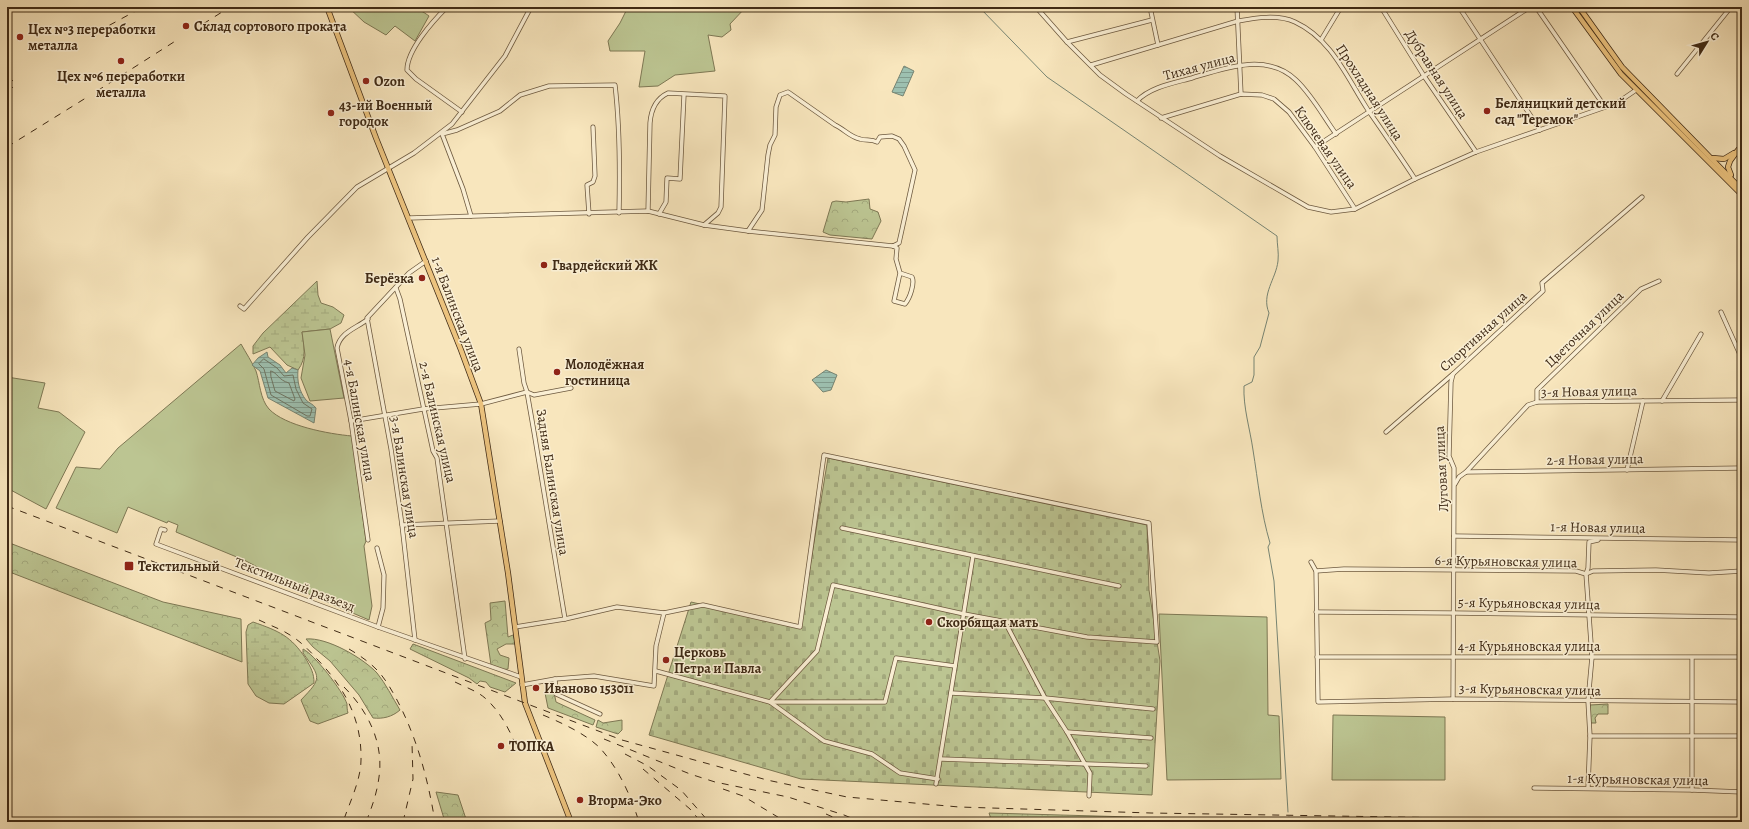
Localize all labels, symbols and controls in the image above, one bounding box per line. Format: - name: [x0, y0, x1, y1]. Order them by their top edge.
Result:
- place label: Склад сортового проката: [194, 17, 347, 36]
- place label: Цех №3 переработки металла: [28, 20, 156, 55]
- marker: Склад сортового проката: [181, 21, 191, 31]
- north arrow: [1687, 22, 1727, 62]
- street label: Дубравная улица: [1401, 26, 1473, 123]
- text: С: [1707, 29, 1723, 44]
- marker: Цех №3 переработки металла: [15, 32, 25, 42]
- street label: Прохладная улица: [1331, 40, 1408, 145]
- street label: Тихая улица: [1161, 48, 1238, 85]
- marker: Цех №6 переработки металла: [116, 56, 126, 66]
- place label: Цех №6 переработки металла: [57, 67, 185, 102]
- place label: Ozon: [374, 72, 405, 91]
- marker: Ozon: [361, 76, 371, 86]
- place label: Беляницкий детский сад "Теремок": [1495, 94, 1626, 129]
- place label: 43-ий Военный городок: [339, 96, 433, 131]
- street label: Ключевая улица: [1290, 102, 1362, 193]
- marker: Беляницкий детский сад "Теремок": [1482, 106, 1492, 116]
- marker: 43-ий Военный городок: [326, 108, 336, 118]
- street label: 1-я Балинская улица: [427, 254, 489, 375]
- place label: Гвардейский ЖК: [552, 256, 658, 275]
- marker: Гвардейский ЖК: [539, 260, 549, 270]
- place label: Берёзка: [365, 269, 414, 288]
- marker: Берёзка: [417, 273, 427, 283]
- street label: Цветочная улица: [1541, 286, 1628, 372]
- street label: Спортивная улица: [1435, 287, 1532, 376]
- place label: Молодёжная гостиница: [565, 355, 644, 390]
- street label: 4-я Балинская улица: [339, 357, 380, 483]
- street label: 2-я Балинская улица: [414, 360, 461, 485]
- marker: Молодёжная гостиница: [552, 367, 562, 377]
- street label: 3-я Новая улица: [1541, 381, 1638, 402]
- street label: Задняя Балинская улица: [532, 407, 574, 557]
- street label: 3-я Балинская улица: [385, 415, 424, 540]
- street label: Луговая улица: [1430, 425, 1453, 513]
- street label: 2-я Новая улица: [1546, 449, 1644, 470]
- street label: 1-я Новая улица: [1550, 517, 1646, 538]
- street label: 6-я Курьяновская улица: [1434, 551, 1578, 572]
- street label: Текстильный разъезд: [232, 553, 358, 616]
- place label: Текстильный: [138, 557, 220, 576]
- marker: Текстильный: [123, 560, 135, 572]
- street label: 5-я Курьяновская улица: [1458, 593, 1601, 614]
- place label: Скорбящая мать: [937, 613, 1039, 632]
- marker: Скорбящая мать: [924, 617, 934, 627]
- street label: 4-я Курьяновская улица: [1458, 637, 1601, 656]
- place label: Церковь Петра и Павла: [674, 643, 762, 678]
- marker: Церковь Петра и Павла: [661, 655, 671, 665]
- place label: Иваново 153011: [544, 679, 634, 698]
- street label: 3-я Курьяновская улица: [1459, 679, 1602, 700]
- marker: Иваново 153011: [531, 683, 541, 693]
- place label: ТОПКА: [509, 737, 555, 756]
- marker: ТОПКА: [496, 741, 506, 751]
- street label: 1-я Курьяновская улица: [1567, 769, 1709, 790]
- place label: Вторма-Эко: [588, 791, 662, 810]
- marker: Вторма-Эко: [575, 795, 585, 805]

